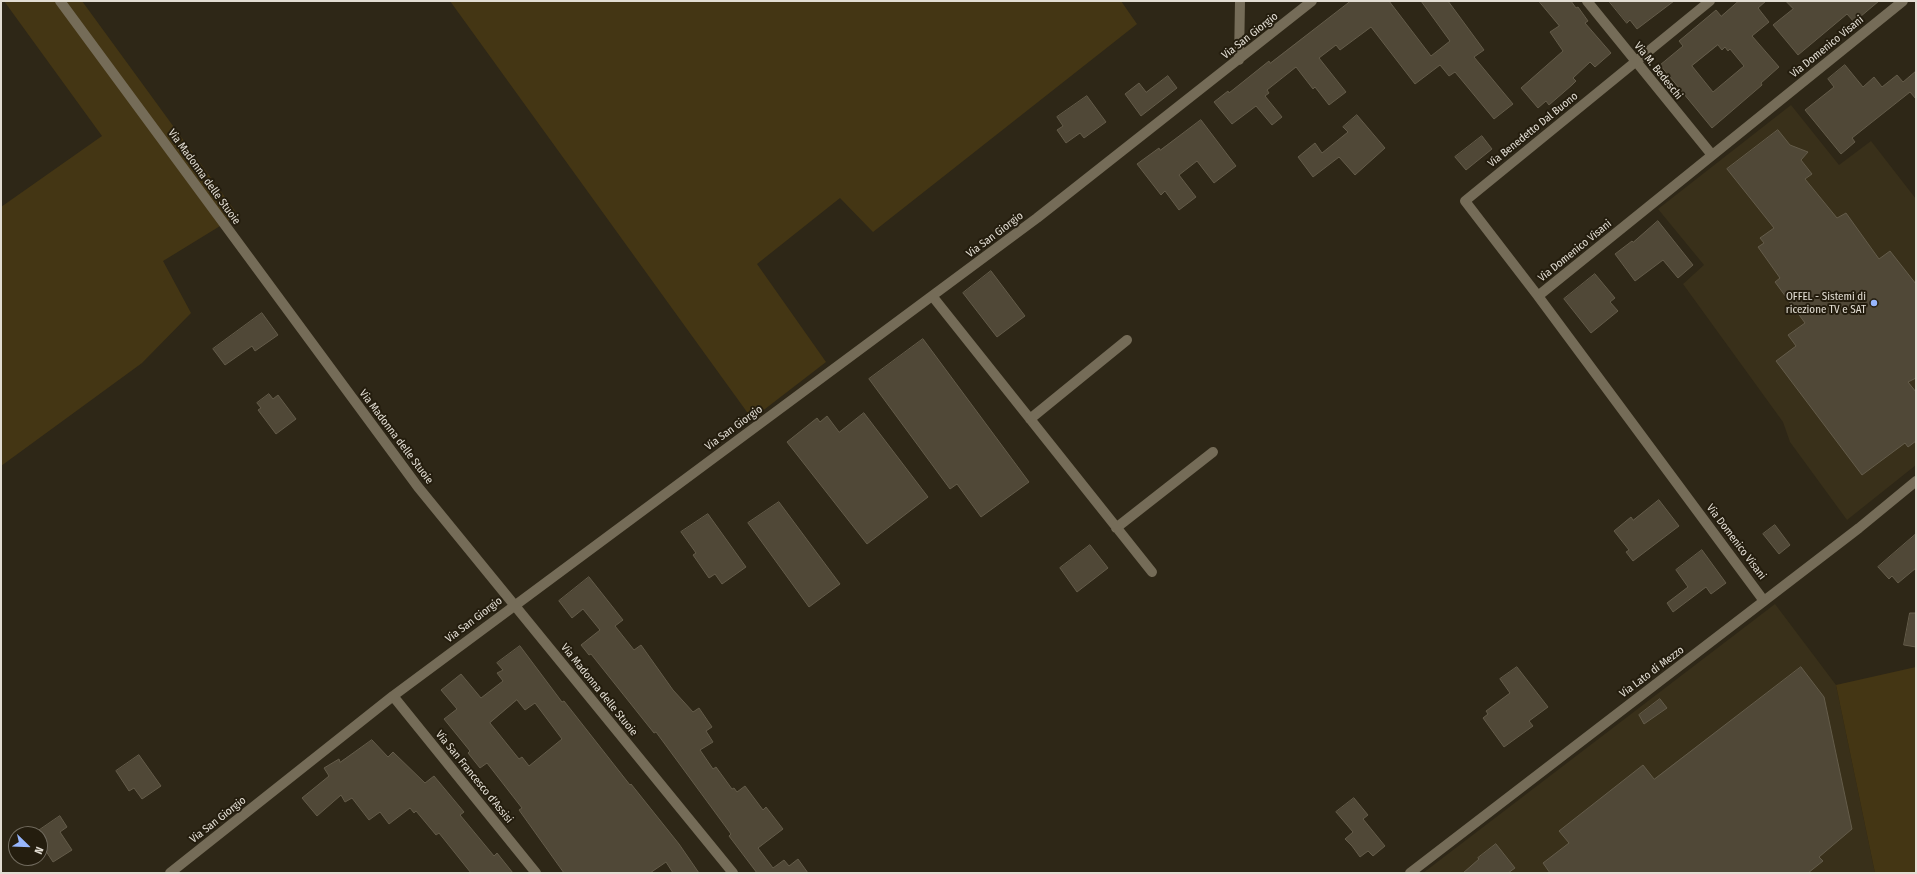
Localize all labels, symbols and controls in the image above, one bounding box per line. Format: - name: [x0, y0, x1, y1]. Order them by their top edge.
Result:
- street label: Via San Giorgio: [1219, 10, 1281, 62]
- street label: Via Domenico Visani: [1788, 13, 1866, 81]
- street label: Via M. Bedeschi: [1631, 40, 1685, 102]
- street label: Via Benedetto Dal Buono: [1485, 90, 1581, 170]
- street label: Via Madonna delle Stuoie: [165, 127, 243, 227]
- street label: Via San Giorgio: [964, 209, 1026, 261]
- street label: Via Domenico Visani: [1536, 217, 1614, 285]
- place label: OFFEL - Sistemi di ricezione TV e SAT: [1786, 290, 1866, 316]
- marker: OFFEL - Sistemi di ricezione TV e SAT: [1869, 298, 1879, 308]
- street label: Via Madonna delle Stuoie: [356, 387, 436, 487]
- street label: Via San Giorgio: [703, 403, 765, 453]
- street label: Via Domenico Visani: [1703, 502, 1769, 582]
- street label: Via San Giorgio: [443, 594, 505, 646]
- street label: Via Madonna delle Stuoie: [558, 641, 640, 739]
- street label: Via Lato di Mezzo: [1617, 644, 1687, 700]
- street label: Via San Francesco d'Assisi: [433, 728, 515, 826]
- street label: Via San Giorgio: [187, 794, 249, 846]
- north arrow: [8, 826, 48, 866]
- text: N: [31, 845, 46, 856]

